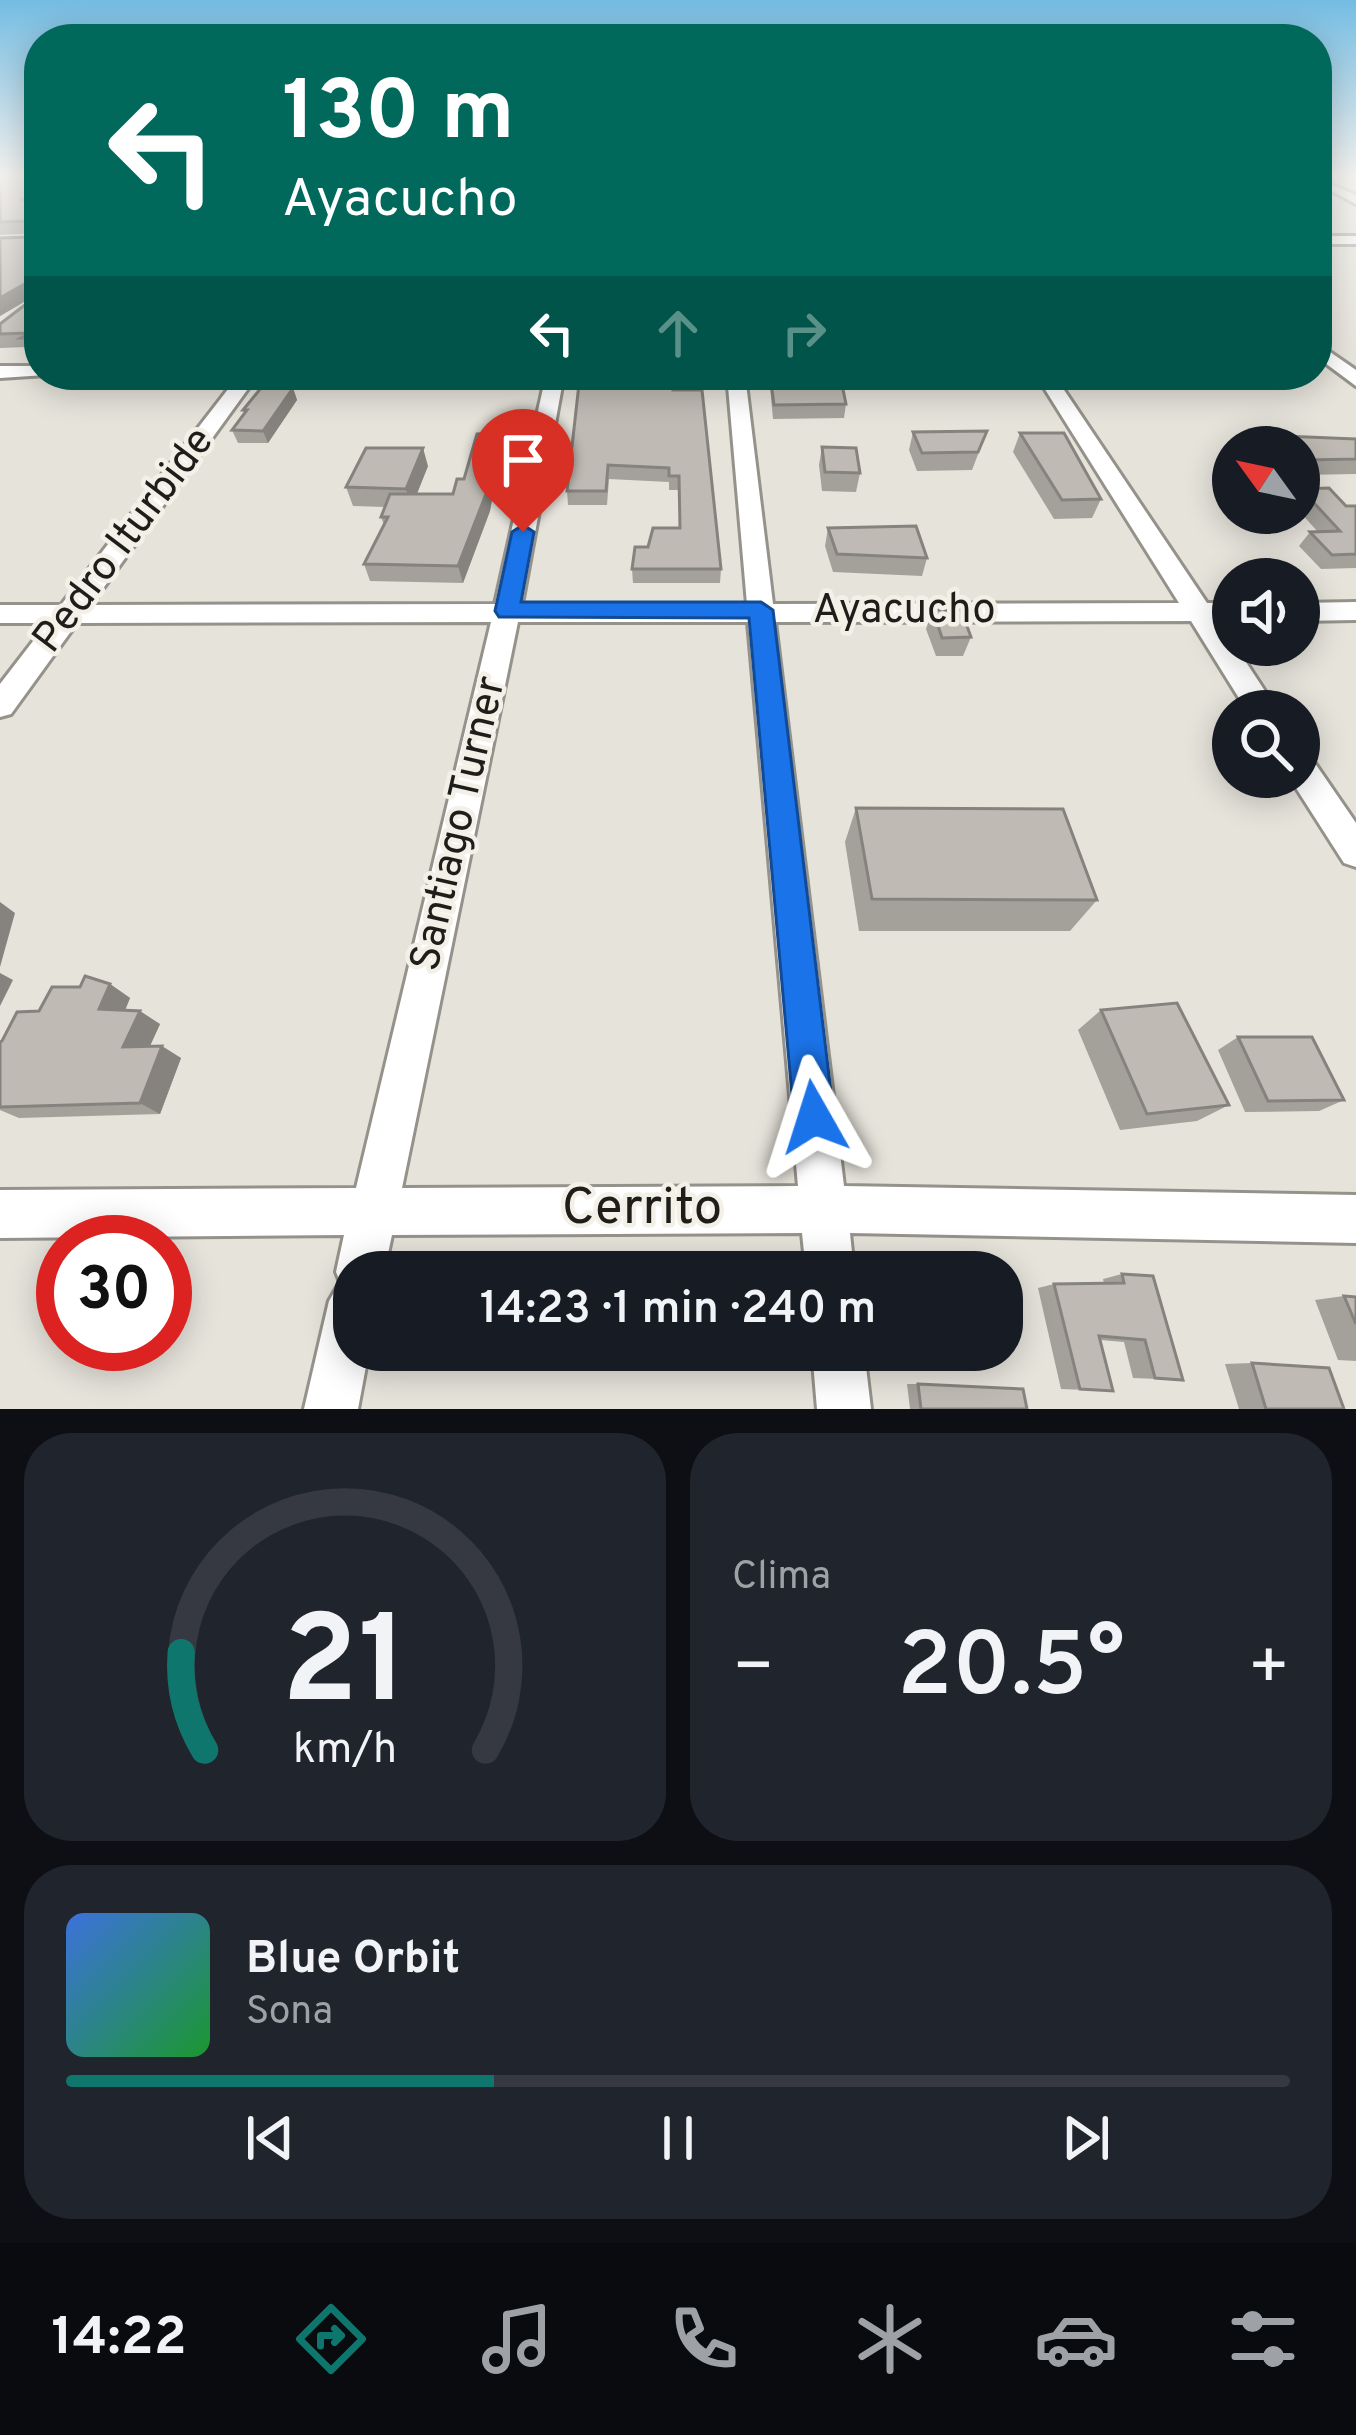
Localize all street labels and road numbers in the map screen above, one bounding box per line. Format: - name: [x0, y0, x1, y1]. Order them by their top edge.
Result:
- street label: Pedro Iturbide: [23, 417, 227, 665]
- street label: Ayacucho: [812, 585, 996, 638]
- street label: Santiago Turner: [400, 671, 520, 977]
- street label: Cerrito: [562, 1178, 722, 1243]

